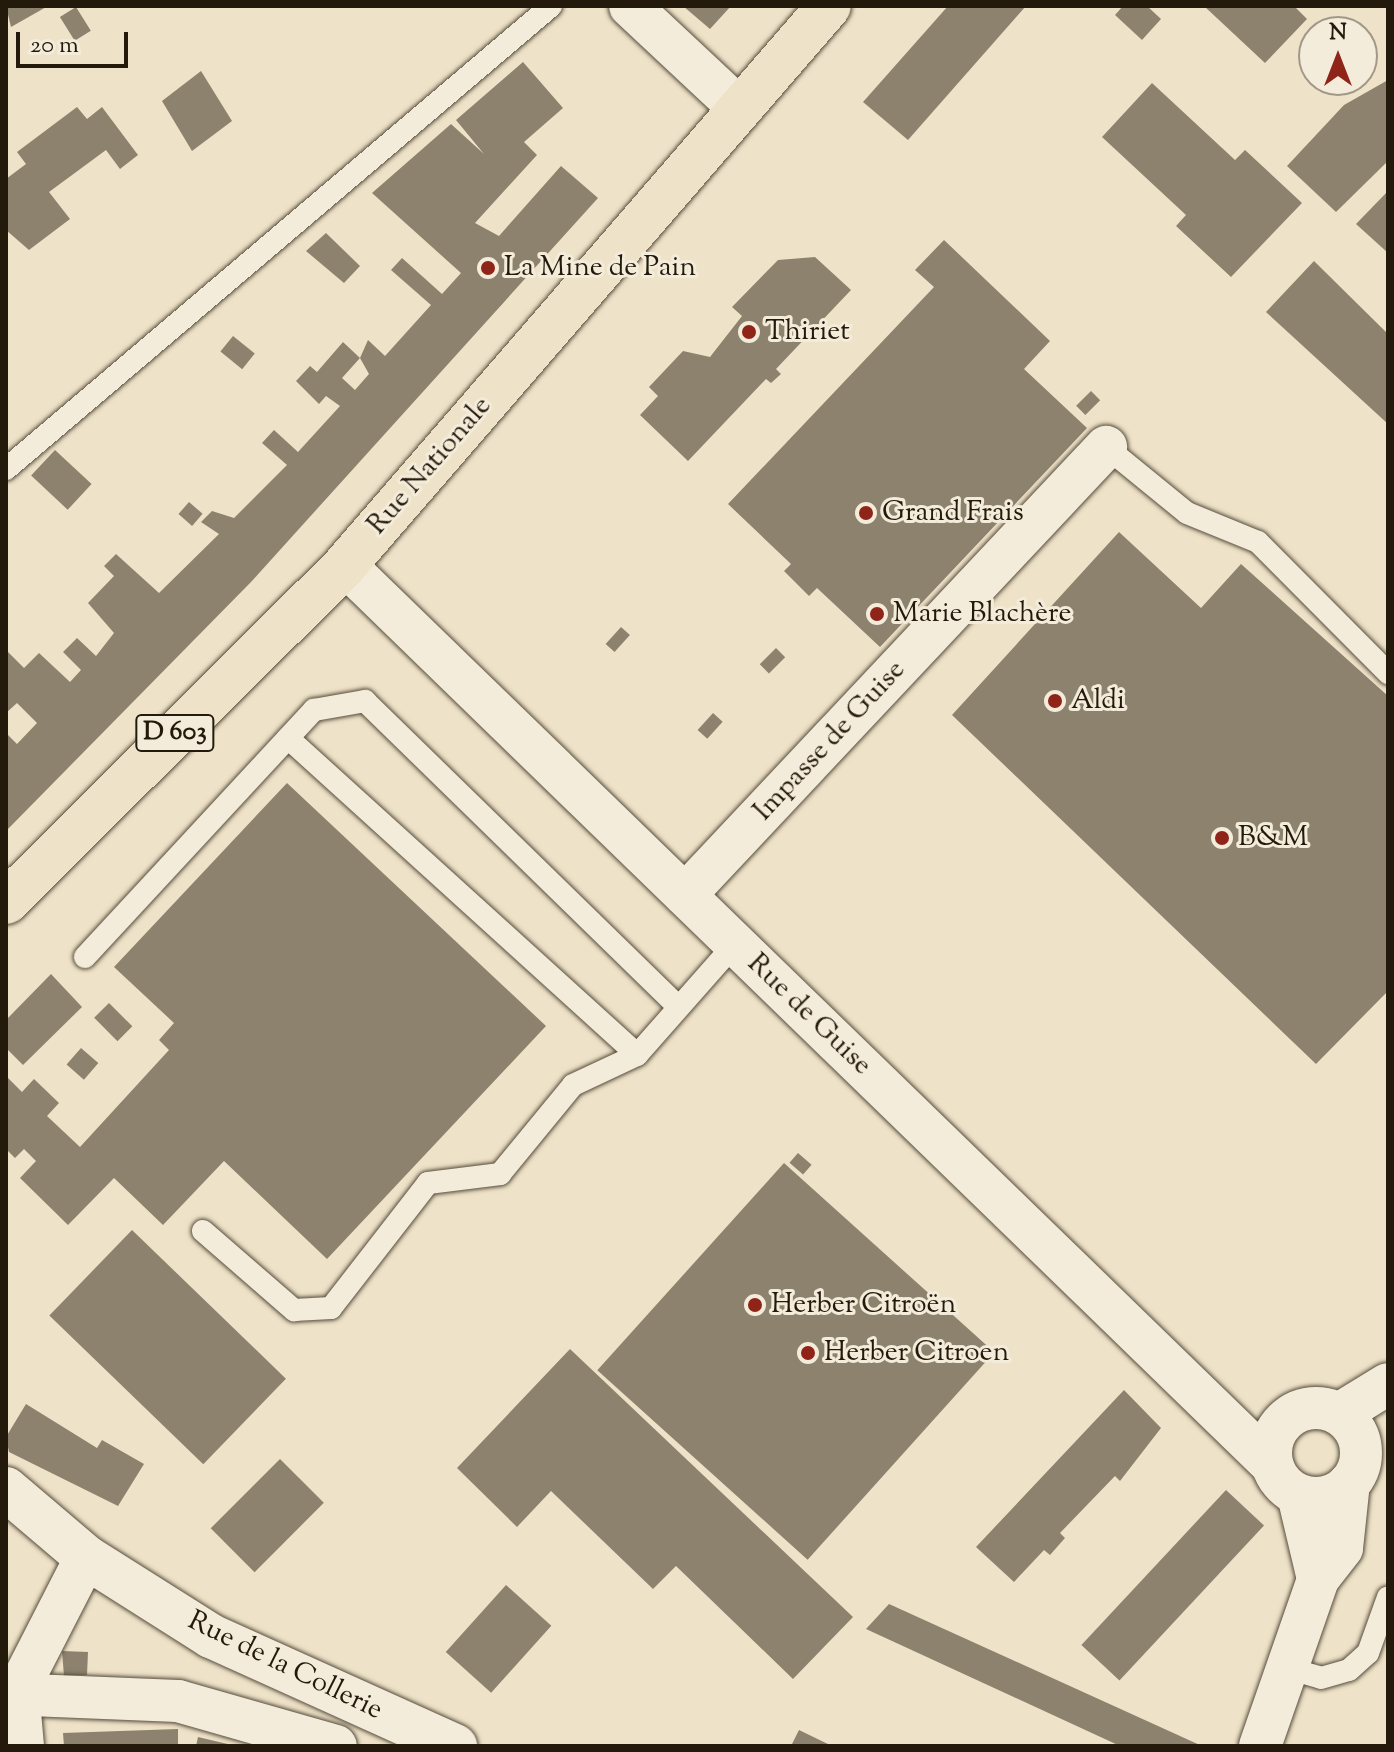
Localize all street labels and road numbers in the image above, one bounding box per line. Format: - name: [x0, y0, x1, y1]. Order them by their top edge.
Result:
- street label: Rue Nationale: [361, 390, 499, 542]
- street label: Impasse de Guise: [747, 654, 913, 828]
- road number: D 603: [135, 711, 215, 755]
- street label: Rue de Guise: [740, 947, 878, 1083]
- street label: Rue de la Collerie: [182, 1604, 388, 1728]

